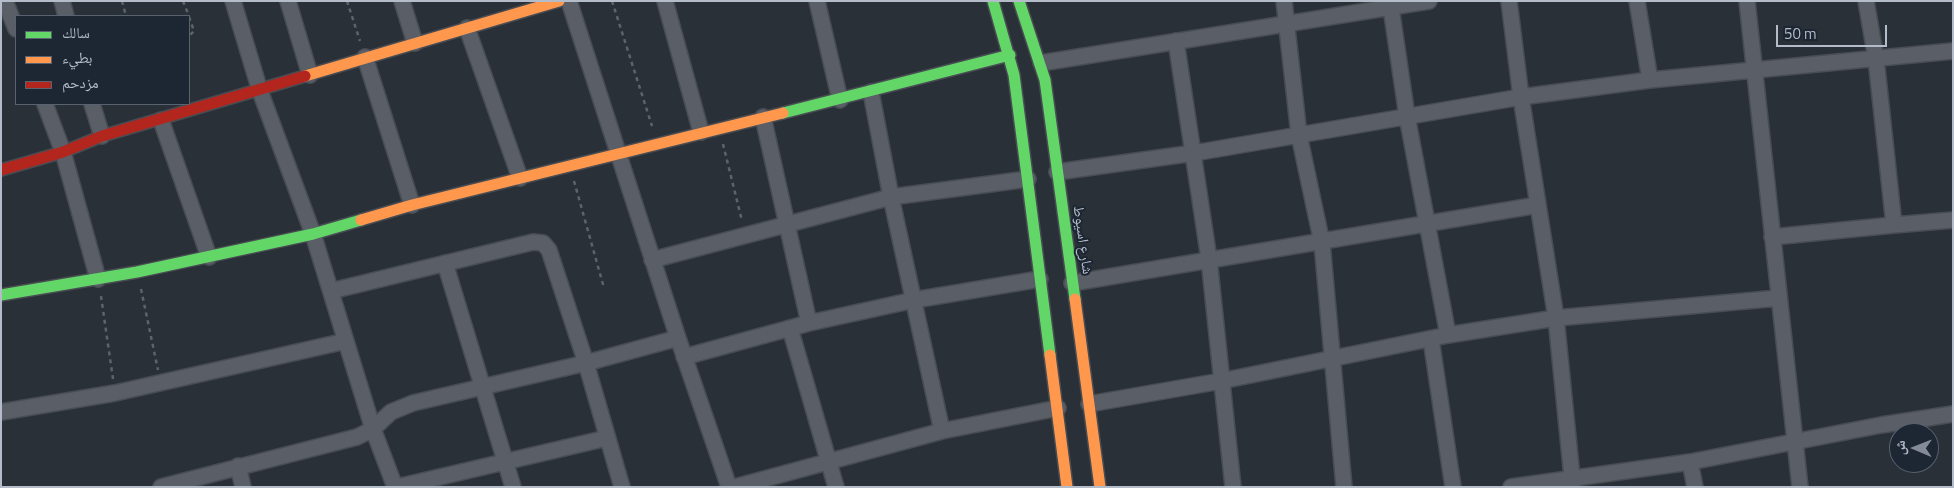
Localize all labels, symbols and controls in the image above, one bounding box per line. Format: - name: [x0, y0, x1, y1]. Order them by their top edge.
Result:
- legend: [15, 15, 190, 105]
- scale bar: [1779, 15, 1890, 47]
- text: سالك: [62, 21, 90, 44]
- text: 50 m: [1784, 22, 1817, 45]
- text: بطيء: [62, 46, 92, 69]
- text: مزدحم: [62, 71, 99, 94]
- street label: شارع اسيوط: [1068, 204, 1096, 276]
- north arrow: [1889, 423, 1939, 473]
- text: ش: [1889, 440, 1910, 455]

